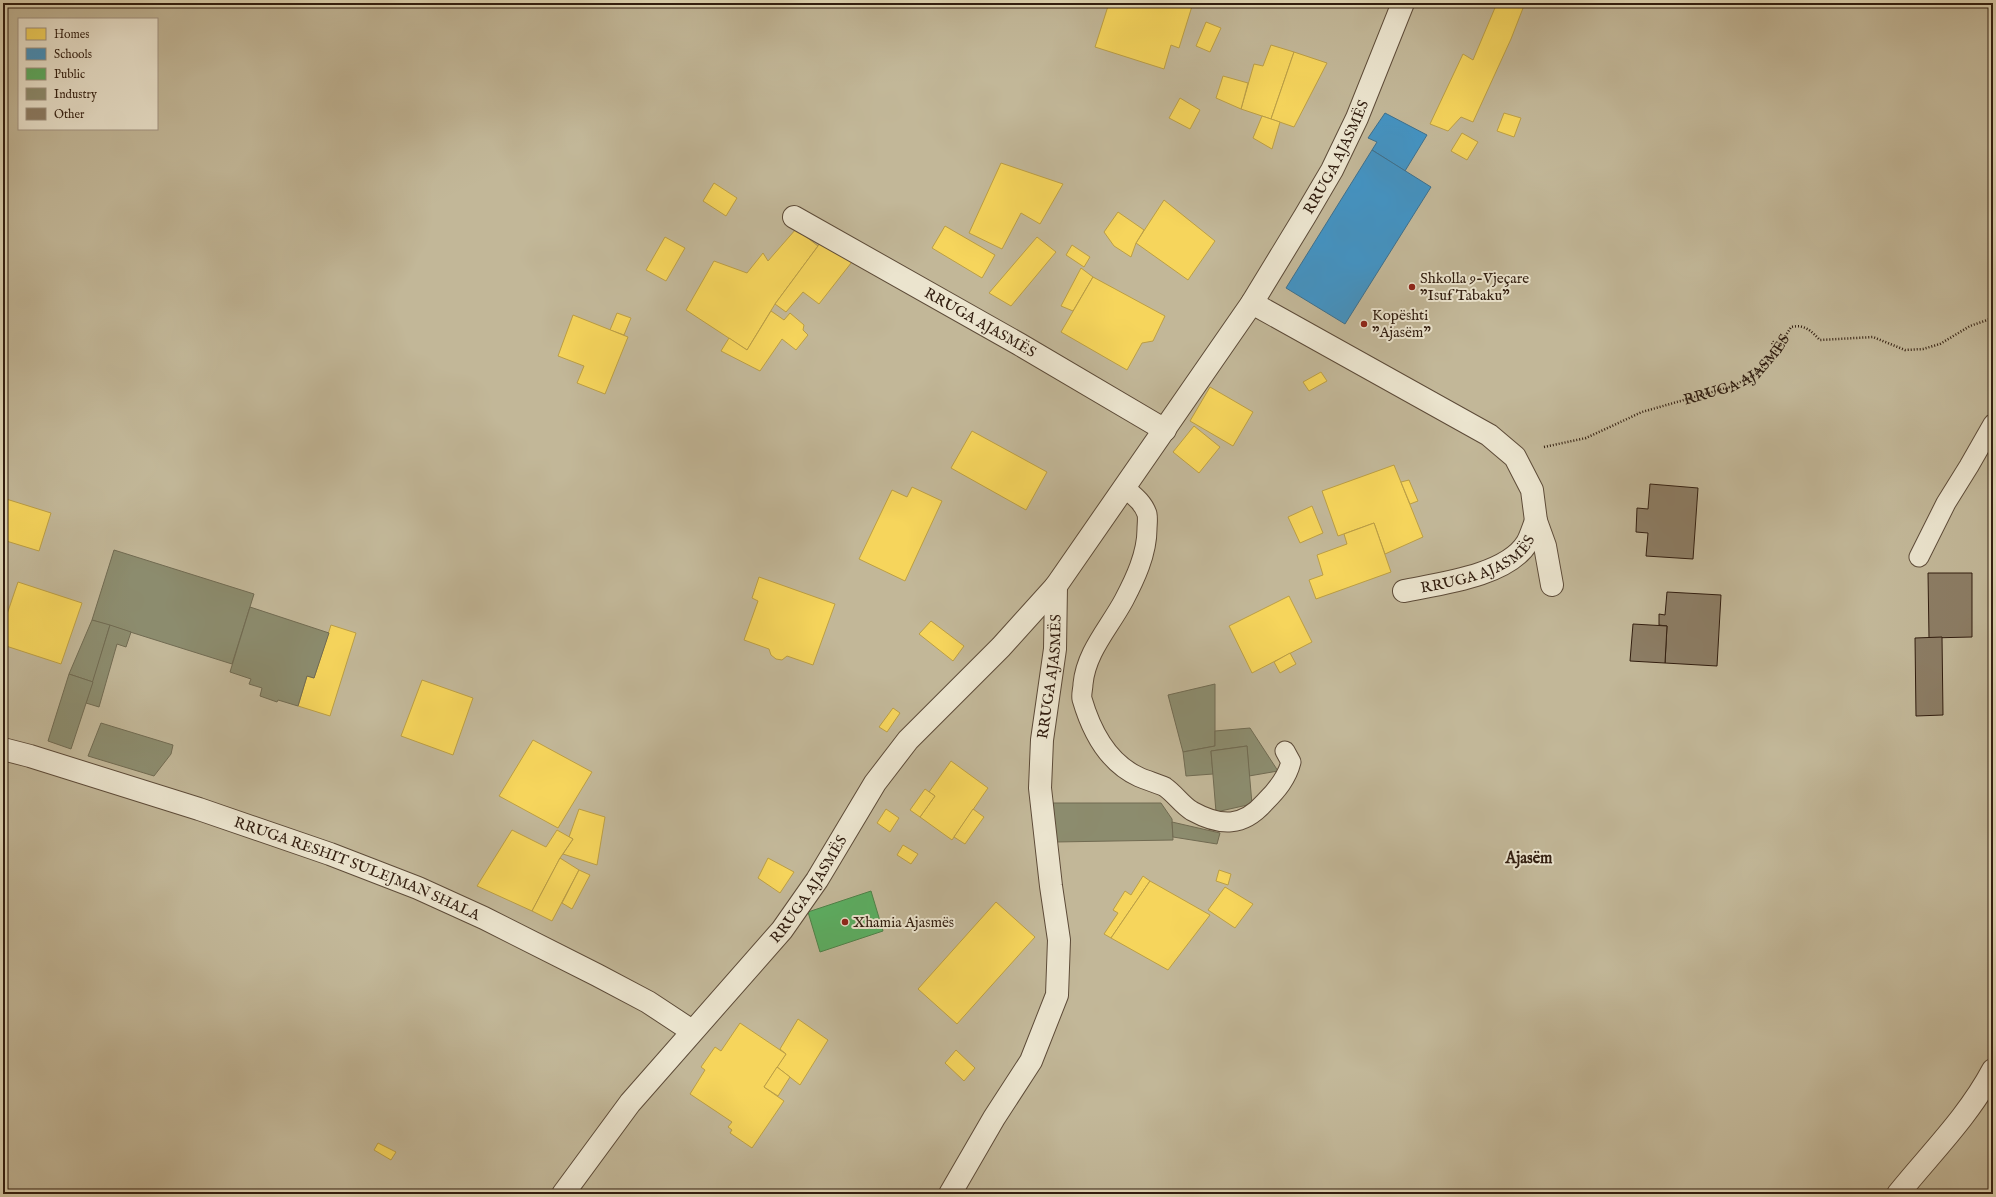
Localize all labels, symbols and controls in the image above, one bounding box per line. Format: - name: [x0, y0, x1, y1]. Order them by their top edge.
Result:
- legend: [18, 18, 158, 130]
- text: Homes: [54, 27, 90, 42]
- text: Schools: [54, 47, 92, 62]
- text: Public: [54, 67, 85, 82]
- text: Industry: [54, 87, 97, 102]
- street label: RRUGA AJASMËS: [1299, 97, 1373, 217]
- text: Other: [54, 107, 85, 122]
- place label: Shkolla 9-Vjeçare "Isuf Tabaku": [1420, 269, 1529, 305]
- marker: Shkolla 9-Vjeçare "Isuf Tabaku": [1407, 282, 1417, 292]
- street label: RRUGA AJASMËS: [921, 283, 1040, 362]
- place label: Kopështi "Ajasëm": [1372, 306, 1431, 342]
- marker: Kopështi "Ajasëm": [1359, 319, 1369, 329]
- street label: RRUGA AJASMËS: [1681, 331, 1794, 409]
- street label: RRUGA AJASMËS: [1419, 532, 1539, 597]
- street label: RRUGA AJASMËS: [1033, 614, 1065, 740]
- street label: RRUGA RESHIT SULEJMAN SHALA: [232, 812, 484, 925]
- street label: RRUGA AJASMËS: [766, 832, 851, 947]
- district label: Ajasëm: [1505, 849, 1553, 869]
- place label: Xhamia Ajasmës: [853, 913, 954, 932]
- marker: Xhamia Ajasmës: [840, 917, 850, 927]

